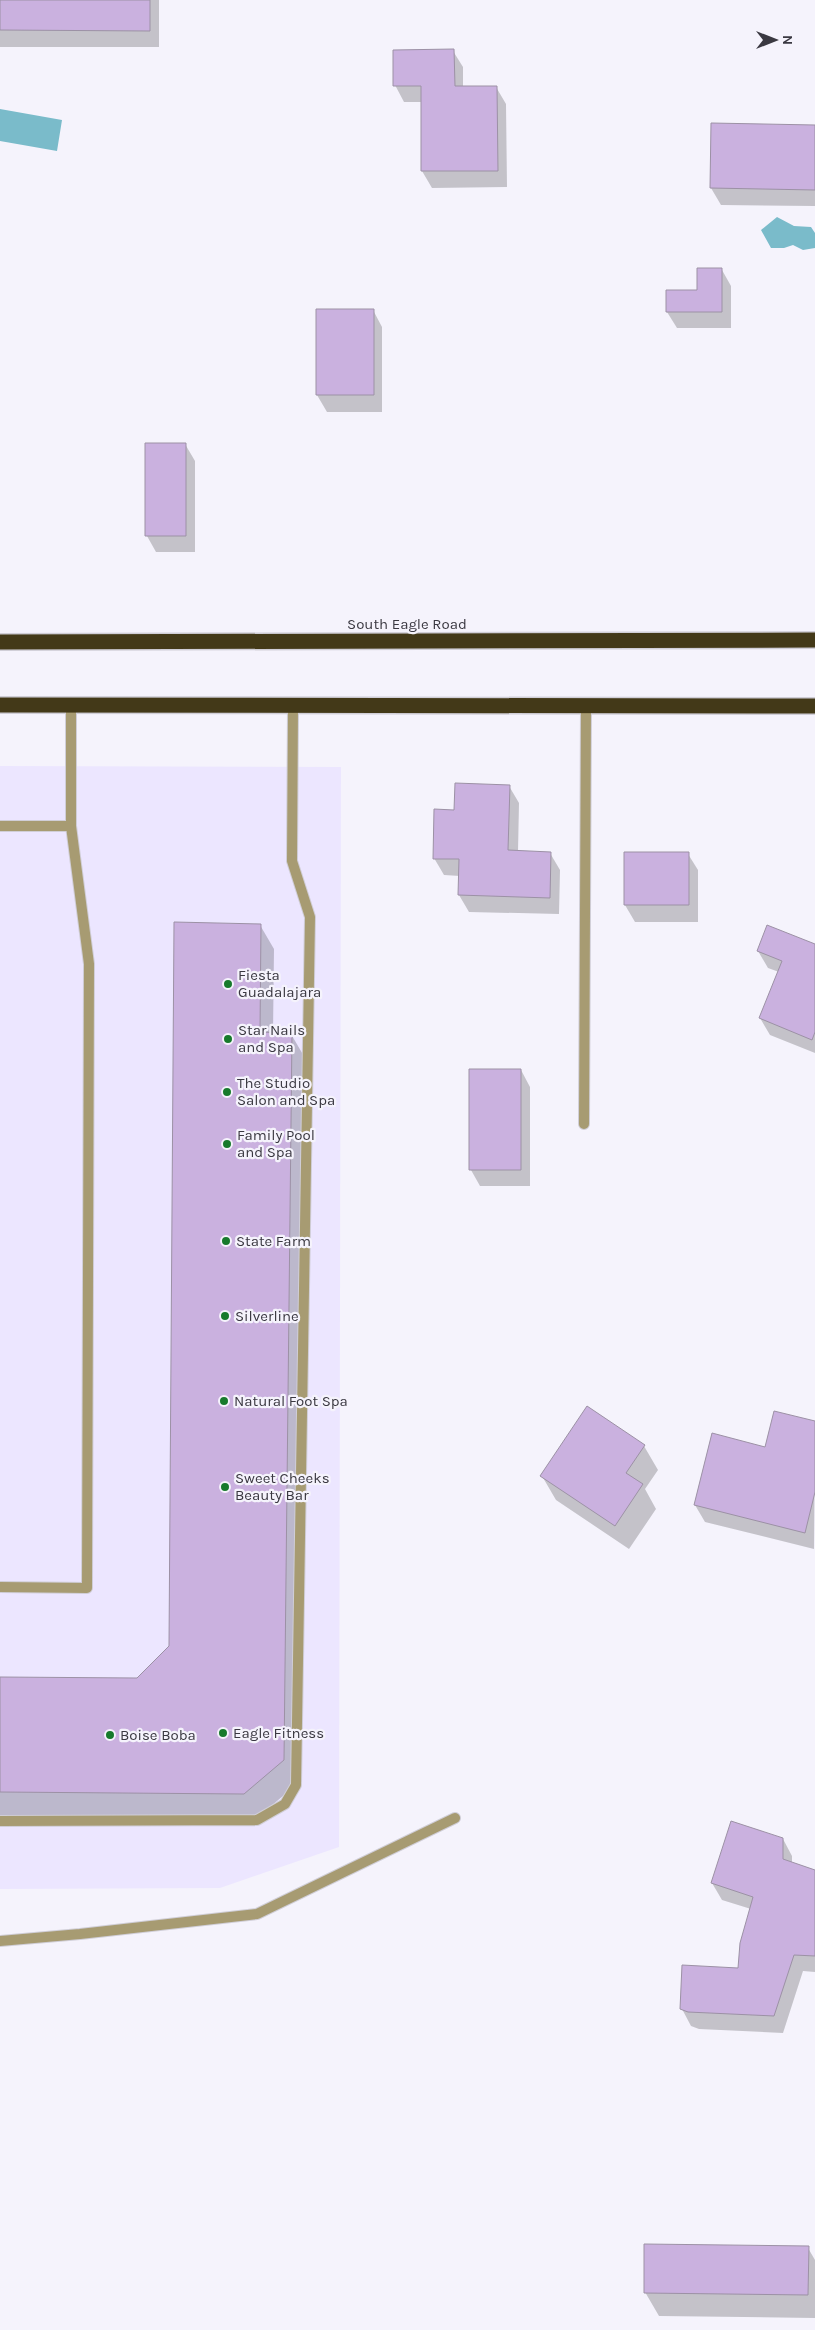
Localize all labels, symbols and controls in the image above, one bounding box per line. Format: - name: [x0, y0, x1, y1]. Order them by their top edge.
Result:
- north arrow: [750, 15, 800, 65]
- text: N: [779, 35, 796, 45]
- street label: South Eagle Road: [347, 615, 467, 633]
- place label: Fiesta Guadalajara: [238, 966, 321, 1001]
- marker: Fiesta Guadalajara: [222, 978, 234, 990]
- place label: Star Nails and Spa: [238, 1021, 305, 1056]
- marker: Star Nails and Spa: [222, 1033, 234, 1045]
- place label: The Studio Salon and Spa: [237, 1074, 335, 1109]
- marker: The Studio Salon and Spa: [221, 1086, 233, 1098]
- place label: Family Pool and Spa: [237, 1126, 315, 1161]
- marker: Family Pool and Spa: [221, 1138, 233, 1150]
- place label: State Farm: [236, 1232, 311, 1250]
- marker: State Farm: [220, 1235, 232, 1247]
- place label: Silverline: [235, 1307, 299, 1325]
- marker: Silverline: [219, 1310, 231, 1322]
- place label: Natural Foot Spa: [234, 1392, 348, 1410]
- marker: Natural Foot Spa: [218, 1395, 230, 1407]
- place label: Sweet Cheeks Beauty Bar: [235, 1469, 330, 1504]
- marker: Sweet Cheeks Beauty Bar: [219, 1481, 231, 1493]
- place label: Eagle Fitness: [233, 1724, 324, 1742]
- place label: Boise Boba: [120, 1726, 196, 1744]
- marker: Eagle Fitness: [217, 1727, 229, 1739]
- marker: Boise Boba: [104, 1729, 116, 1741]

